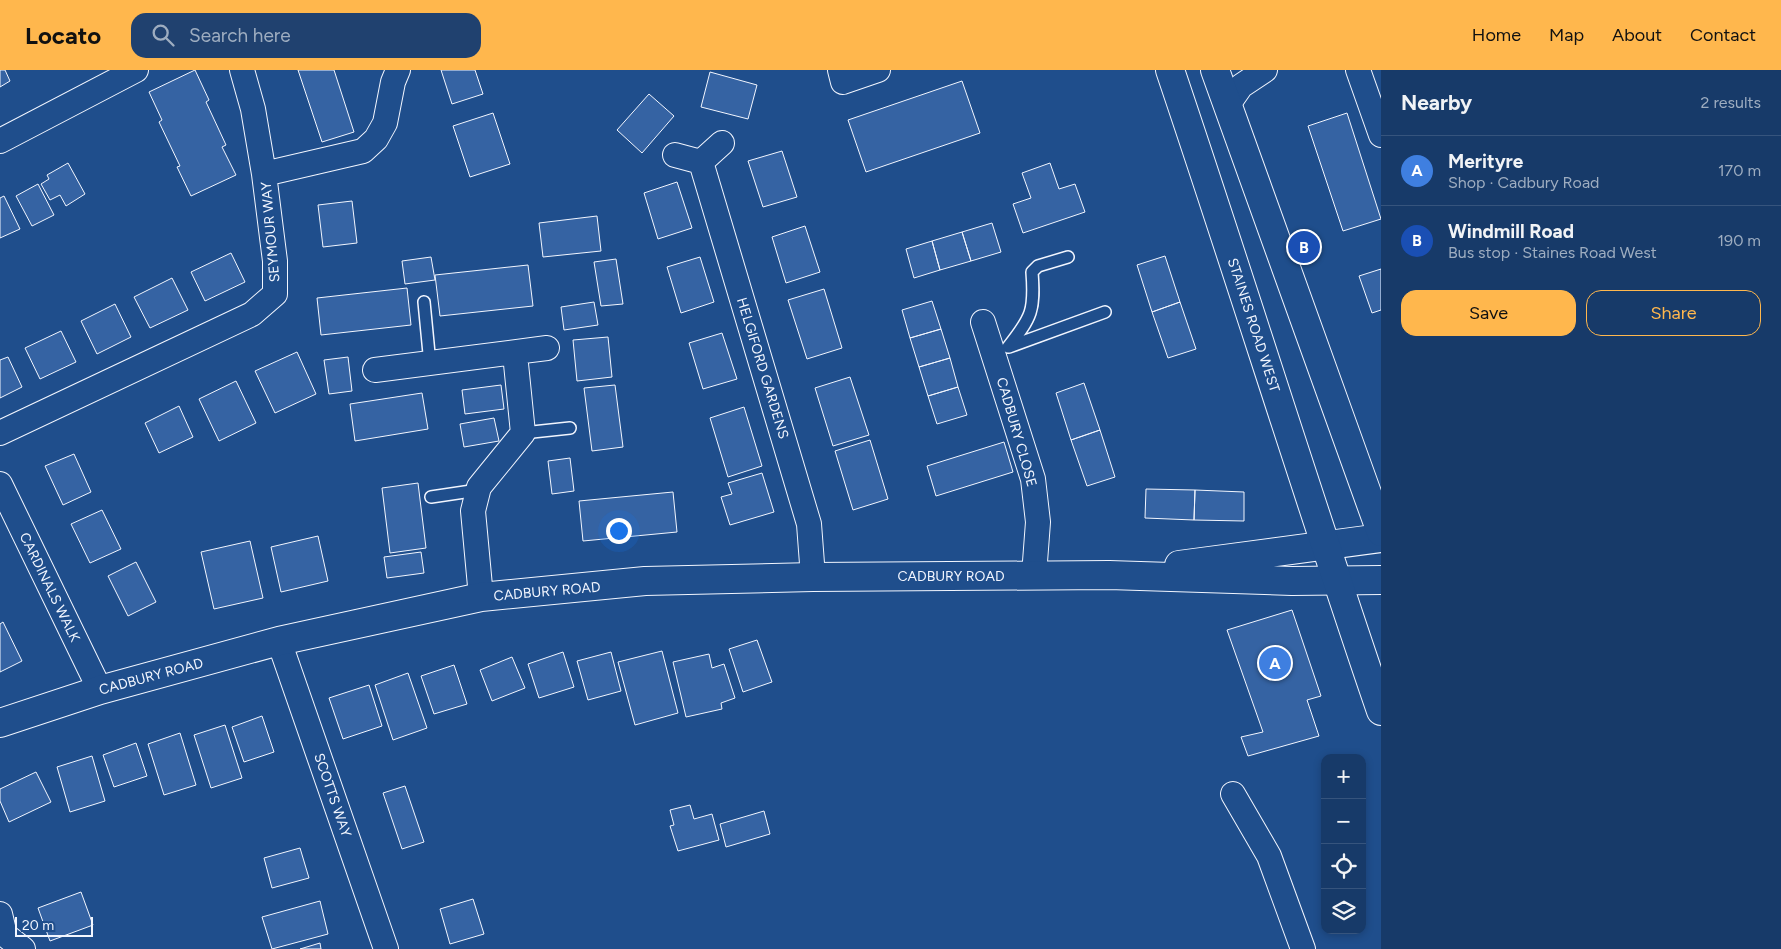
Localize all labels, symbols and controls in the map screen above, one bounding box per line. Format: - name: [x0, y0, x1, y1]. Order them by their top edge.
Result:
- search box: [131, 13, 481, 58]
- text: Locato: [25, 21, 101, 50]
- icon: search: [149, 21, 177, 49]
- text: Search here: [189, 24, 291, 47]
- text: Home: [1472, 24, 1521, 46]
- text: Map: [1549, 24, 1584, 46]
- text: About: [1612, 24, 1662, 46]
- text: Contact: [1690, 24, 1756, 46]
- text: Nearby: [1401, 90, 1472, 115]
- text: 2 results: [1701, 93, 1761, 112]
- text: Merityre: [1448, 150, 1523, 173]
- text: A: [1411, 161, 1423, 180]
- text: 170 m: [1718, 161, 1761, 180]
- text: Shop · Cadbury Road: [1448, 173, 1599, 192]
- street label: SEYMOUR WAY: [258, 180, 283, 283]
- text: Windmill Road: [1448, 220, 1574, 243]
- pin: B: [1288, 228, 1320, 266]
- text: B: [1412, 231, 1422, 250]
- text: 190 m: [1718, 231, 1761, 250]
- text: Bus stop · Staines Road West: [1448, 243, 1657, 262]
- street label: STAINES ROAD WEST: [1224, 256, 1283, 395]
- button: Save: [1401, 290, 1576, 336]
- button: Share: [1586, 290, 1761, 336]
- street label: HELGIFORD GARDENS: [733, 295, 792, 441]
- street label: CADBURY CLOSE: [993, 375, 1040, 489]
- your location: [606, 518, 632, 544]
- street label: CARDINALS WALK: [16, 530, 84, 645]
- street label: CADBURY ROAD: [897, 568, 1005, 585]
- street label: CADBURY ROAD: [493, 578, 601, 605]
- pin: A: [1259, 644, 1291, 682]
- street label: CADBURY ROAD: [97, 654, 205, 699]
- street label: SCOTTS WAY: [310, 751, 355, 840]
- map controls: [1321, 754, 1366, 934]
- button: +: [1321, 754, 1366, 799]
- button: −: [1321, 799, 1366, 844]
- button: locate: [1321, 844, 1366, 889]
- button: layers: [1321, 889, 1366, 934]
- scale bar: [15, 914, 92, 937]
- text: 20 m: [22, 917, 54, 934]

